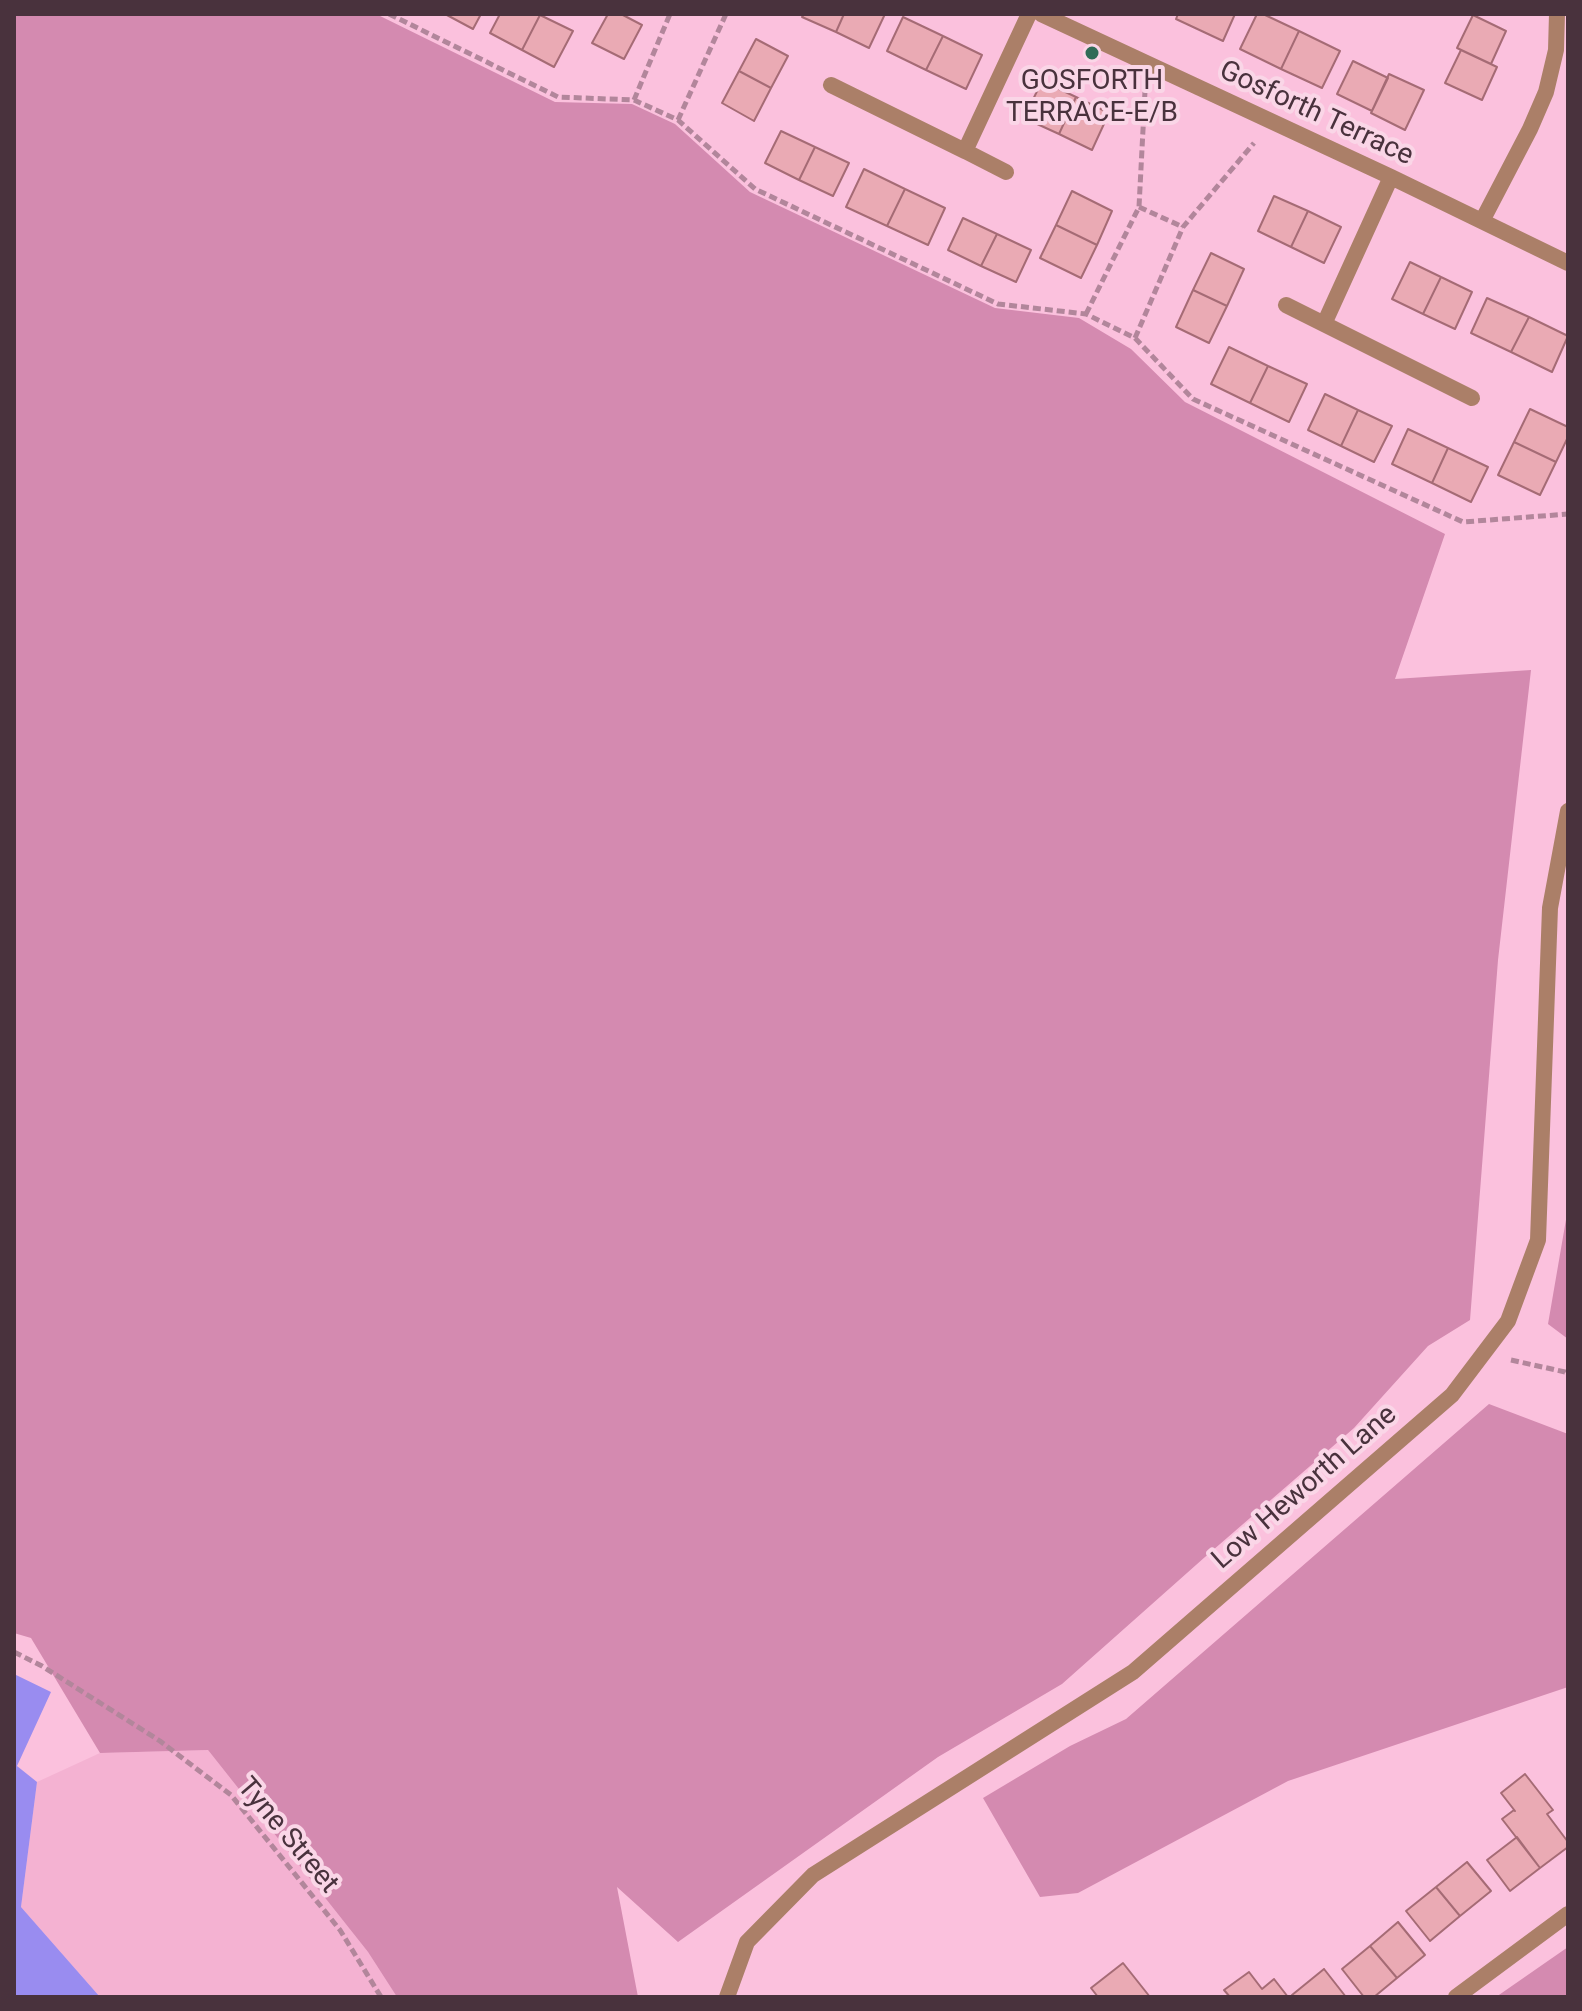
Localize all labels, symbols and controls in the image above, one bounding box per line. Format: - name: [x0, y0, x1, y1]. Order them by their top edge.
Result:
- marker: GOSFORTH TERRACE-E/B: [1083, 44, 1101, 62]
- street label: Gosforth Terrace: [1214, 54, 1418, 174]
- place label: GOSFORTH TERRACE-E/B: [1006, 65, 1178, 131]
- street label: Low Heworth Lane: [1206, 1399, 1404, 1577]
- street label: Tyne Street: [229, 1772, 345, 1900]

